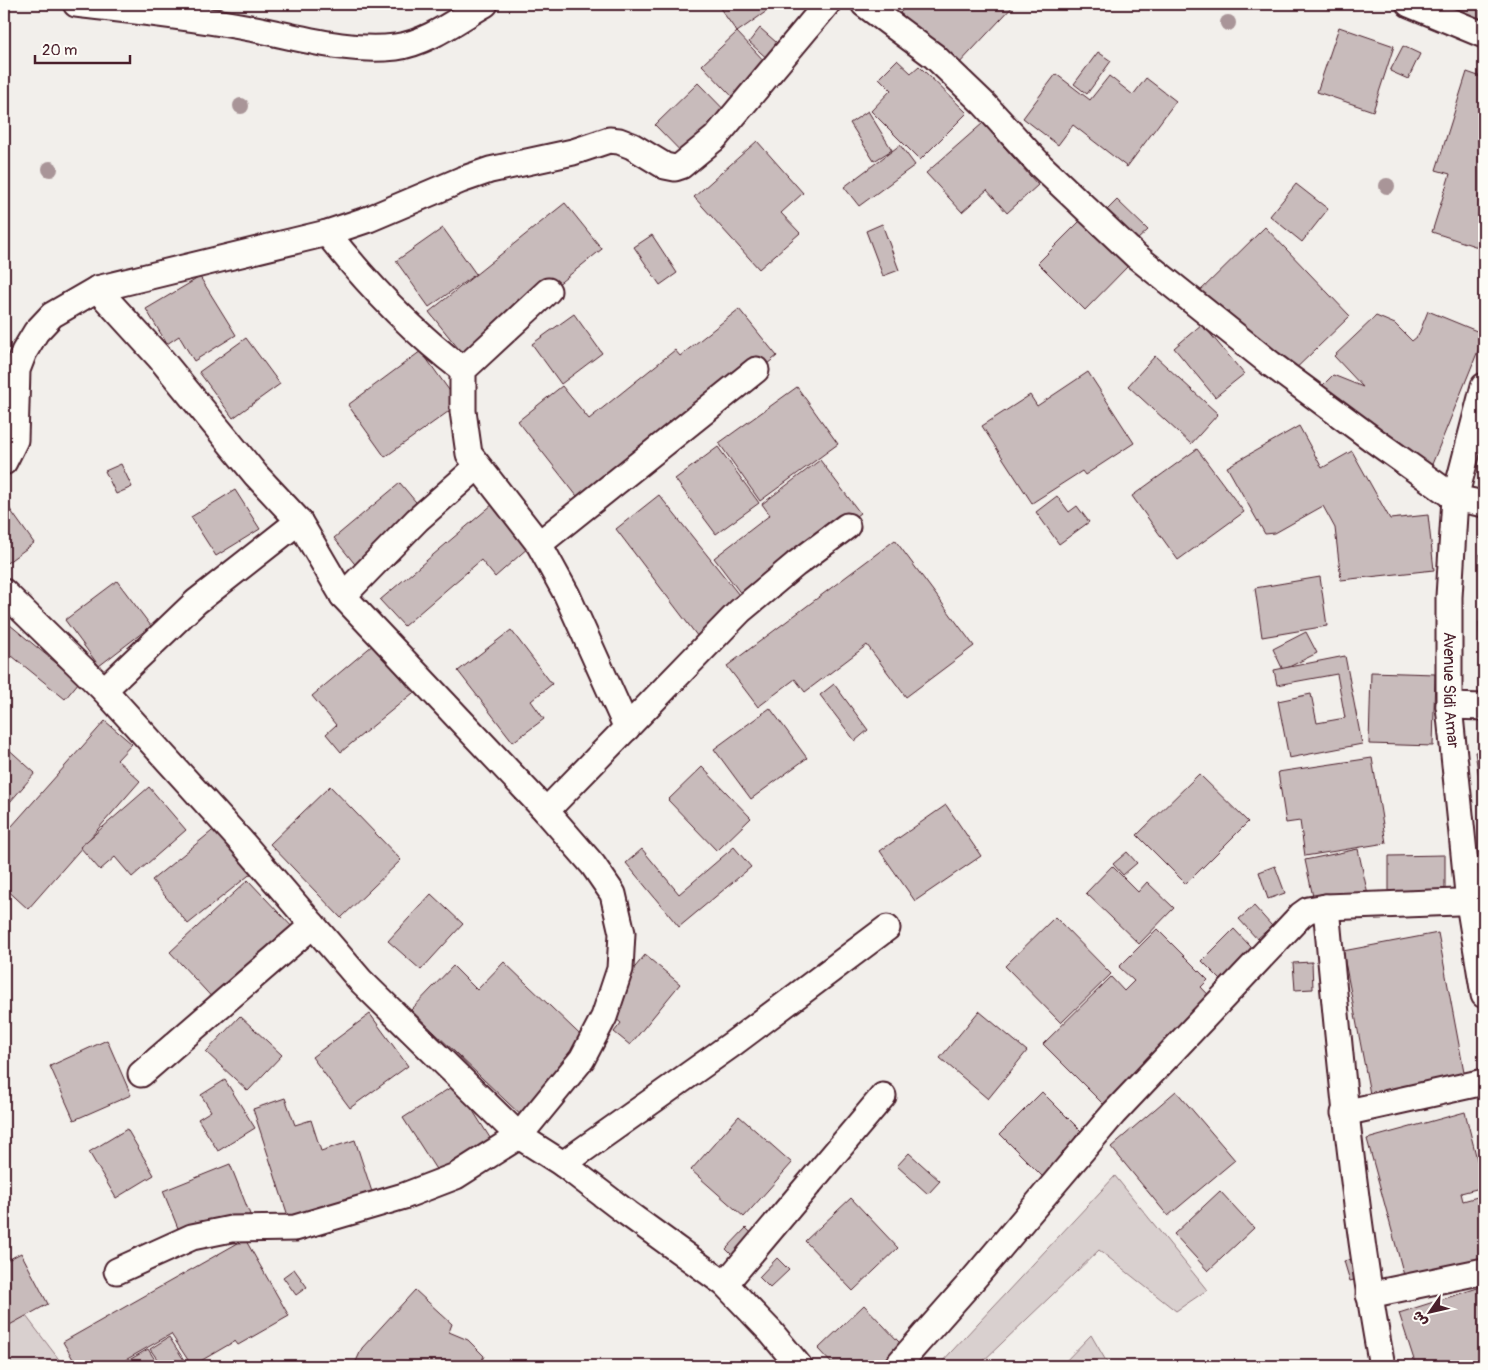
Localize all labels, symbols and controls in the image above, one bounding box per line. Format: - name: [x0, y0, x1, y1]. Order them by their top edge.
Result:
- scale bar: [35, 32, 130, 64]
- text: 20 m: [42, 41, 77, 60]
- street label: Avenue Sidi Amar: [1439, 632, 1463, 749]
- north arrow: [1406, 1288, 1456, 1338]
- text: ش: [1408, 1308, 1431, 1330]

